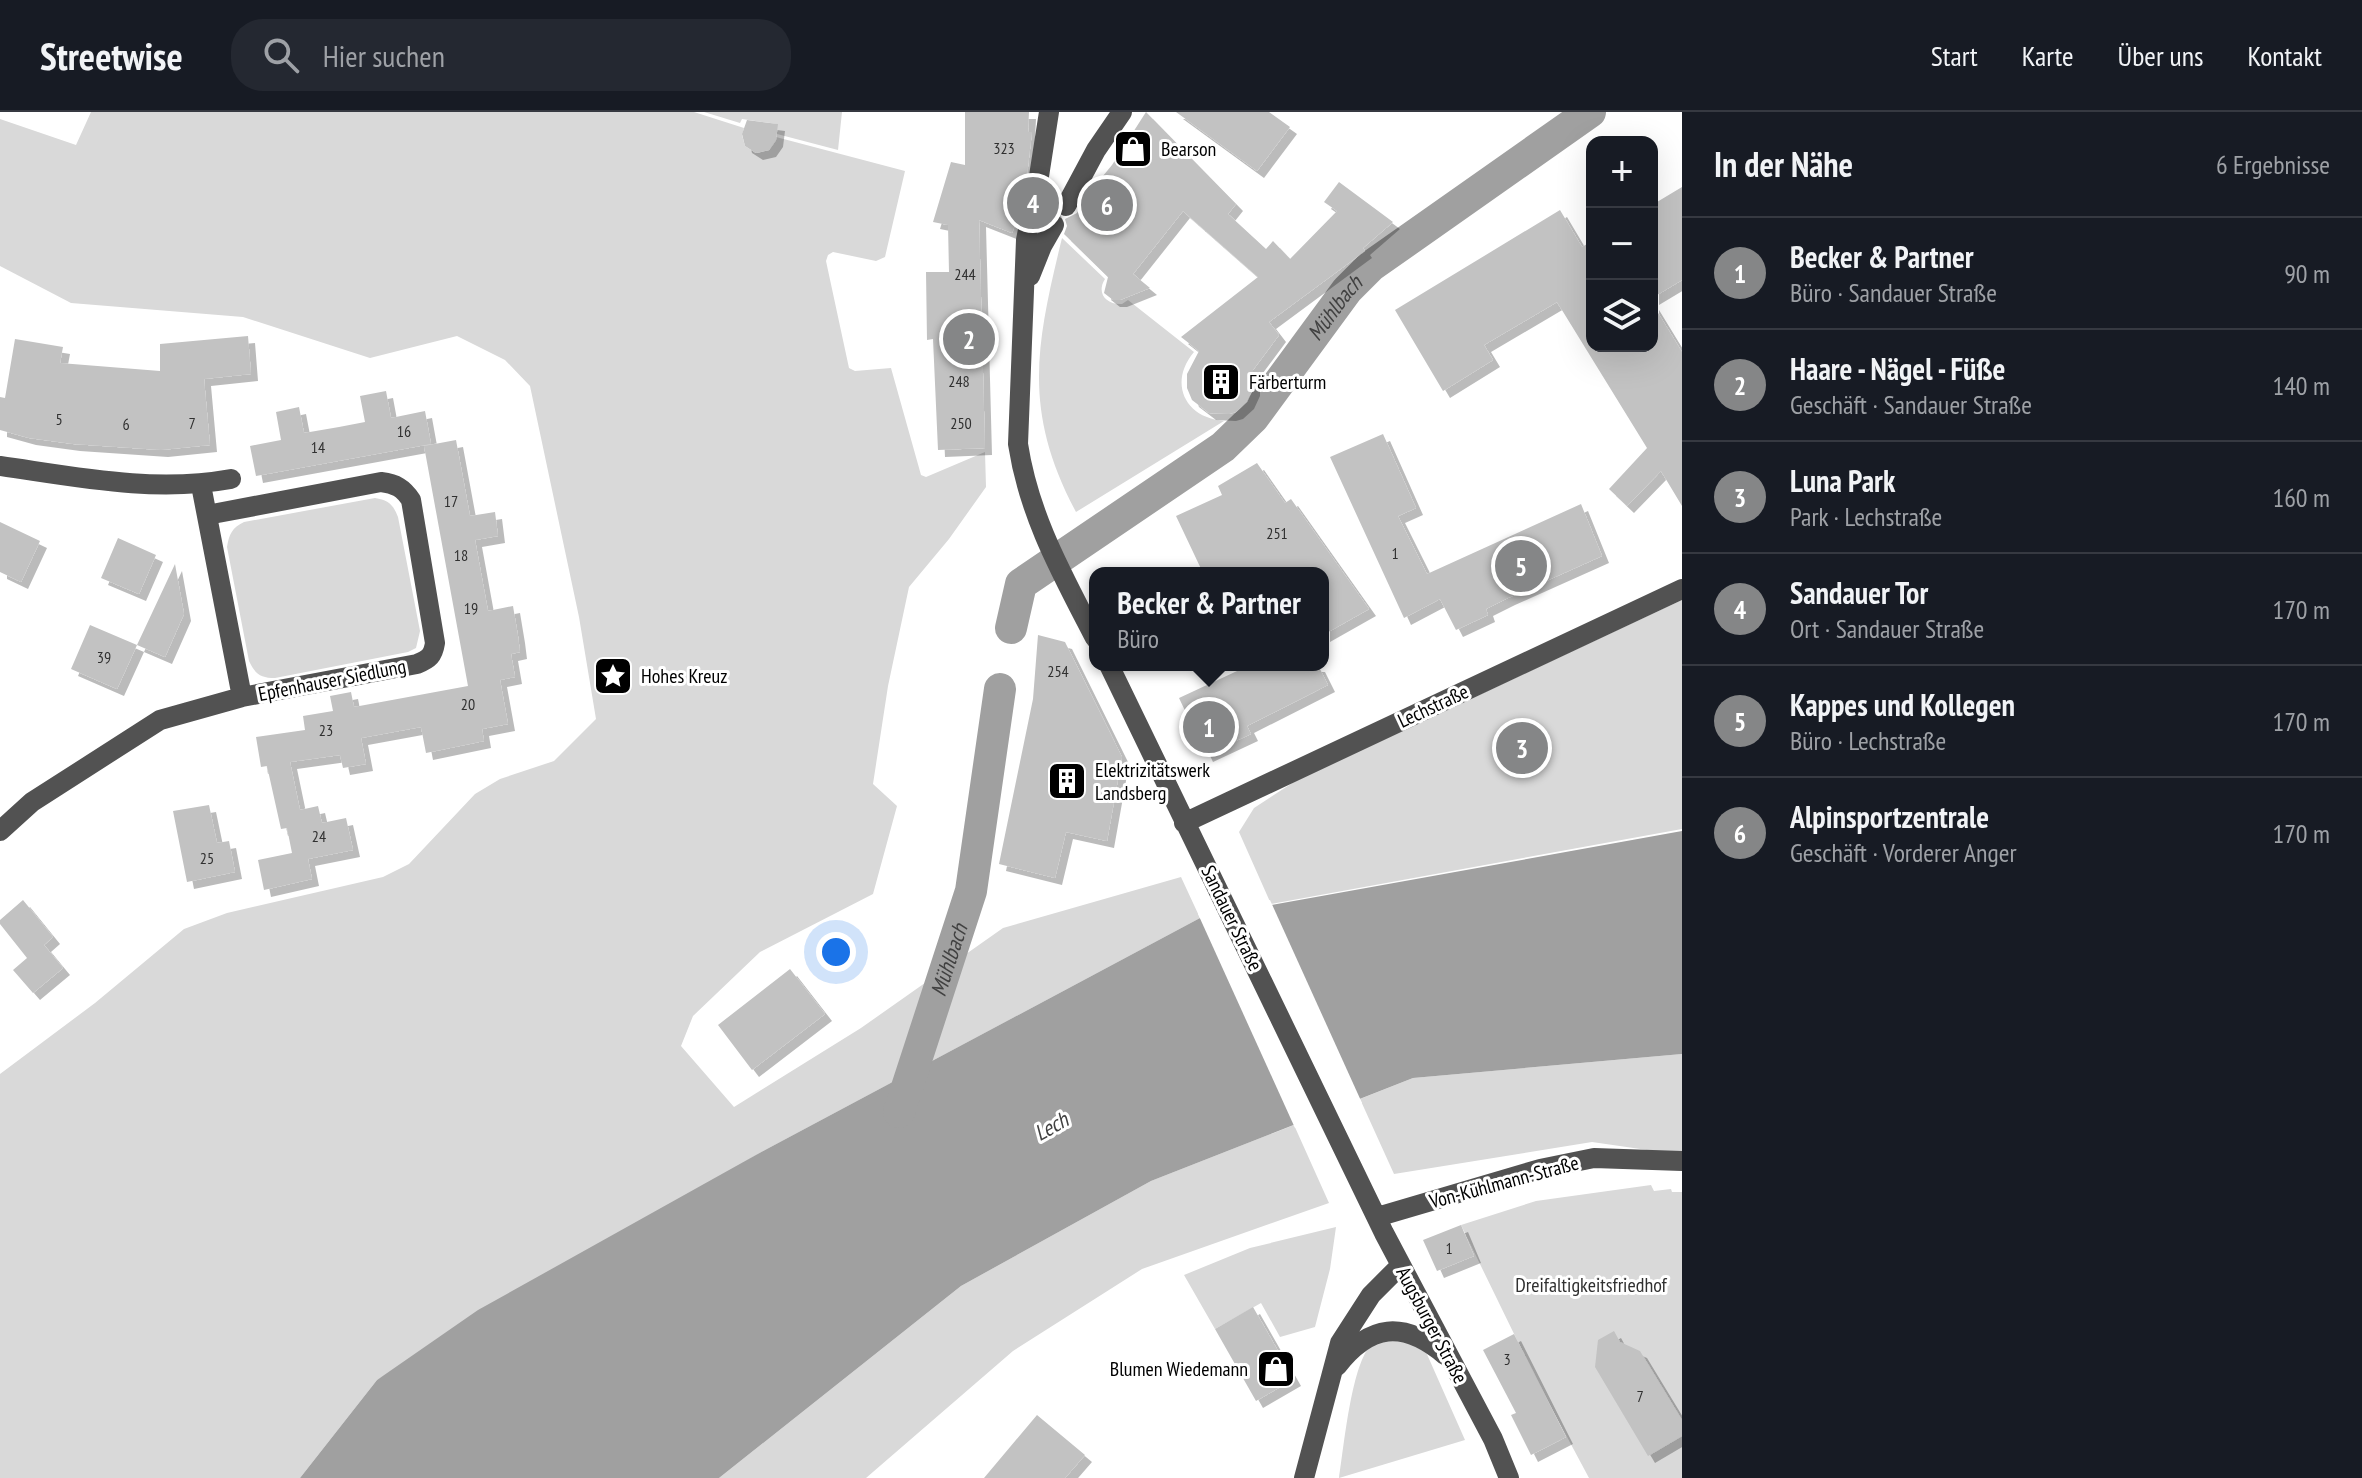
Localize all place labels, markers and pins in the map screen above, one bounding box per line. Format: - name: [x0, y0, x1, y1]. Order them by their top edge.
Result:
- shop icon: Bearson: [1112, 128, 1154, 170]
- place label: Bearson: [1161, 136, 1216, 162]
- pin: 4: [1007, 173, 1059, 233]
- pin: 6: [1081, 175, 1133, 235]
- pin: 2: [943, 309, 995, 369]
- building icon: Färberturm: [1200, 361, 1242, 403]
- place label: Färberturm: [1249, 369, 1326, 395]
- pin: 5: [1495, 536, 1547, 596]
- place icon: Hohes Kreuz: [592, 655, 634, 697]
- place label: Hohes Kreuz: [641, 663, 727, 689]
- pin: 1: [1183, 697, 1235, 757]
- pin: 3: [1496, 718, 1548, 778]
- place label: Elektrizitätswerk Landsberg: [1095, 757, 1210, 806]
- building icon: Elektrizitätswerk Landsberg: [1046, 760, 1088, 802]
- shop icon: Blumen Wiedemann: [1255, 1348, 1297, 1390]
- place label: Blumen Wiedemann: [1110, 1356, 1248, 1382]

